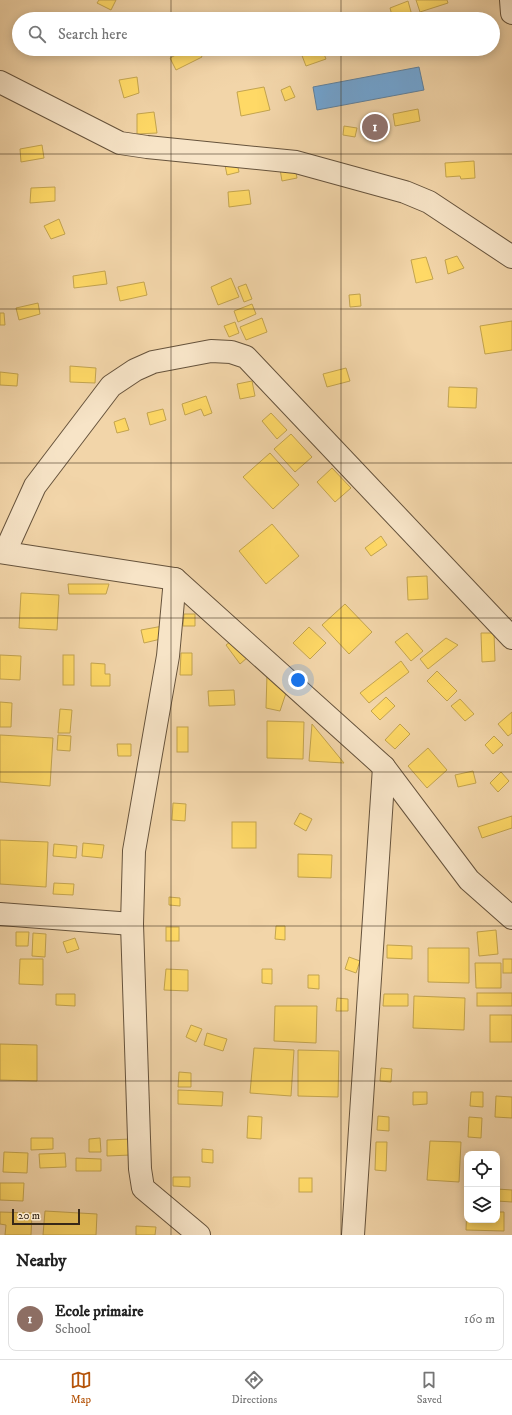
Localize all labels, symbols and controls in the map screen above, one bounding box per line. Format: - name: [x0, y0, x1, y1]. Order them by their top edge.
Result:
- search box: [12, 12, 500, 56]
- icon: search: [26, 23, 48, 45]
- text: Search here: [58, 25, 127, 44]
- pin: 1: [362, 112, 388, 142]
- your location: [288, 670, 308, 690]
- map controls: [464, 1151, 500, 1223]
- button: locate: [464, 1151, 500, 1187]
- button: layers: [464, 1187, 500, 1223]
- scale bar: [12, 1207, 80, 1226]
- text: 20 m: [18, 1209, 40, 1223]
- text: Nearby: [16, 1250, 66, 1272]
- text: Ecole primaire: [55, 1302, 143, 1321]
- text: 1: [28, 1311, 32, 1327]
- text: 160 m: [464, 1311, 495, 1327]
- text: School: [55, 1321, 91, 1337]
- tab: Map: [70, 1369, 92, 1407]
- tab: Directions: [232, 1369, 277, 1407]
- tab: Saved: [417, 1369, 442, 1407]

